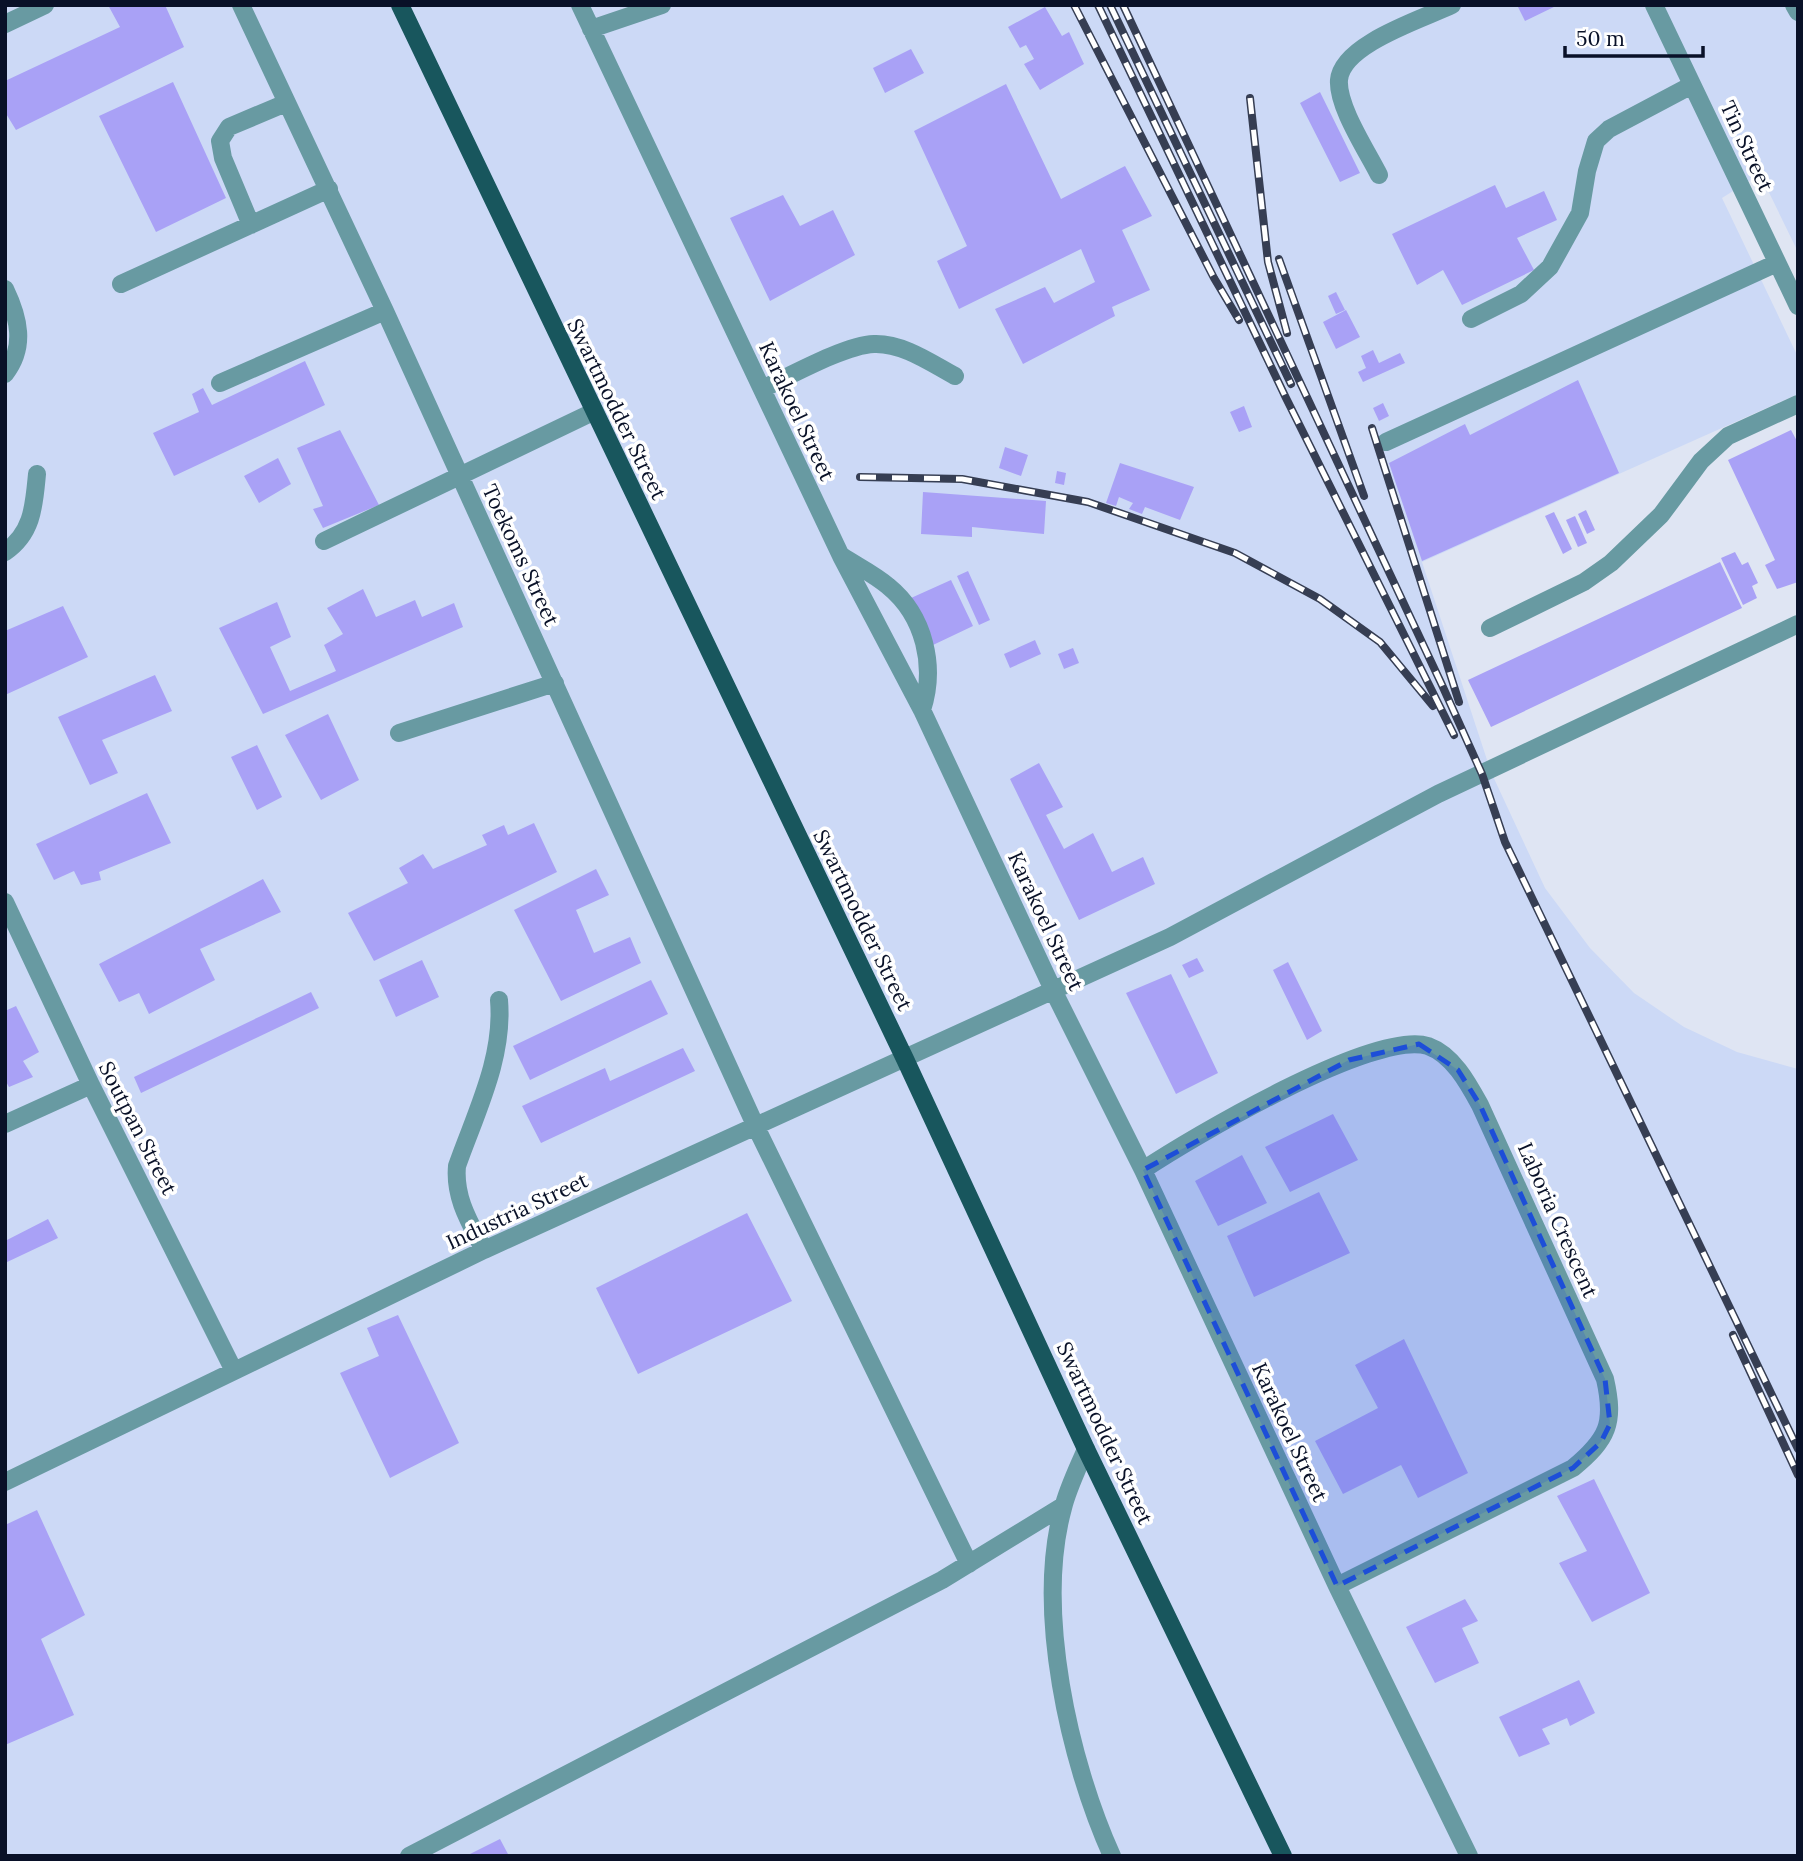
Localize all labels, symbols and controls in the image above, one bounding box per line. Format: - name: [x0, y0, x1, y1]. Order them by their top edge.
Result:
- scale bar: [1565, 14, 1703, 58]
- text: 50 m: [1576, 25, 1625, 52]
- street label: Tin Street: [1714, 96, 1780, 197]
- street label: Swartmodder Street: [561, 314, 673, 505]
- street label: Karakoel Street: [753, 337, 841, 486]
- street label: Toekoms Street: [476, 480, 566, 631]
- street label: Swartmodder Street: [807, 825, 919, 1016]
- street label: Karakoel Street: [1002, 847, 1090, 996]
- street label: Soutpan Street: [93, 1057, 184, 1200]
- street label: Laboria Crescent: [1512, 1138, 1605, 1303]
- street label: Industria Street: [442, 1166, 593, 1256]
- street label: Swartmodder Street: [1051, 1337, 1160, 1529]
- street label: Karakoel Street: [1246, 1358, 1334, 1507]

